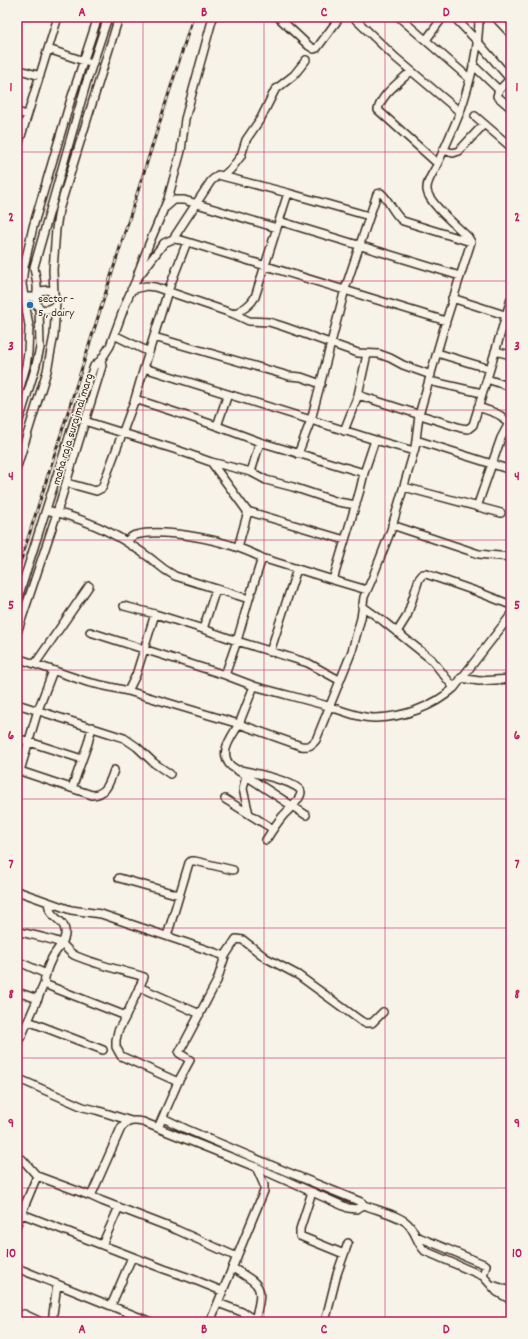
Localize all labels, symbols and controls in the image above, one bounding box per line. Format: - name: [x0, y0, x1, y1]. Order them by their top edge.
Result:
- text: A: [78, 4, 86, 23]
- text: B: [201, 4, 207, 23]
- text: C: [321, 4, 328, 23]
- text: D: [443, 4, 450, 23]
- text: 1: [10, 79, 13, 98]
- text: 1: [516, 79, 519, 98]
- text: 2: [8, 209, 14, 228]
- text: 2: [514, 209, 520, 228]
- place label: sector - 5 , dairy: [38, 291, 75, 322]
- marker: sector - 5 , dairy: [25, 300, 35, 310]
- text: 3: [8, 338, 14, 357]
- text: 3: [514, 338, 520, 357]
- street label: maha raja surajmal marg: [48, 372, 99, 487]
- text: 4: [8, 468, 14, 487]
- text: 4: [514, 468, 520, 487]
- text: 5: [8, 597, 14, 616]
- text: 5: [514, 597, 520, 616]
- text: 6: [8, 727, 15, 746]
- text: 6: [514, 727, 521, 746]
- text: 7: [9, 856, 14, 875]
- text: 7: [515, 856, 520, 875]
- text: 8: [8, 986, 14, 1005]
- text: 8: [514, 986, 520, 1005]
- text: 9: [8, 1115, 14, 1134]
- text: 9: [514, 1115, 520, 1134]
- text: 10: [6, 1245, 16, 1264]
- text: 10: [512, 1245, 522, 1264]
- text: A: [78, 1321, 86, 1339]
- text: B: [201, 1321, 207, 1339]
- text: C: [321, 1321, 328, 1339]
- text: D: [443, 1321, 450, 1339]

